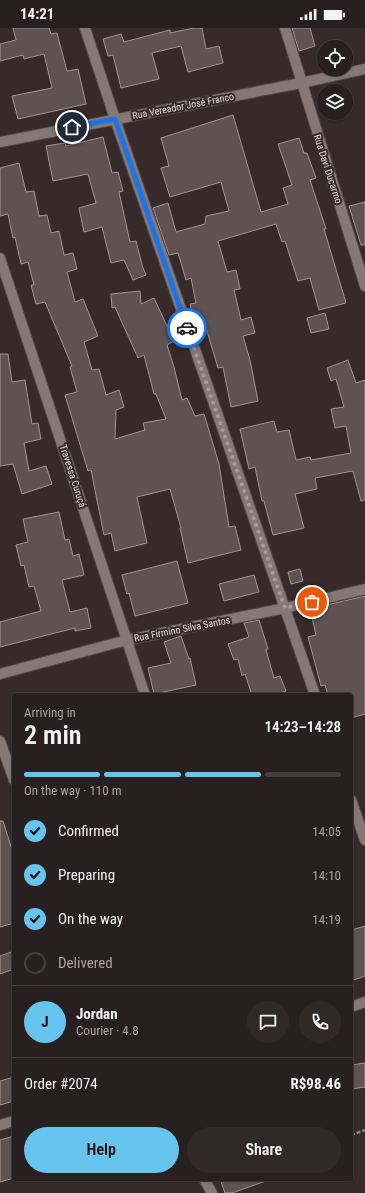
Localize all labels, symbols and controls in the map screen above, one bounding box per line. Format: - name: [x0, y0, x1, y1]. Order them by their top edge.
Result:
- text: 14:21: [20, 5, 54, 23]
- map controls: [317, 40, 353, 120]
- button: locate: [317, 40, 353, 76]
- button: layers: [317, 84, 353, 120]
- street label: Rua Vereador José Franco: [131, 91, 235, 121]
- pin: [55, 110, 89, 144]
- icon: home: [61, 116, 83, 138]
- street label: Rua Davi Ducarmo: [312, 133, 344, 205]
- courier: [167, 308, 207, 348]
- icon: car: [176, 317, 198, 339]
- street label: Travessa Curuçá: [58, 443, 88, 509]
- pin: [295, 585, 329, 619]
- icon: bag: [301, 591, 323, 613]
- street label: Rua Firmino Silva Santos: [133, 614, 231, 644]
- text: Arriving in: [24, 705, 76, 720]
- text: 14:23–14:28: [264, 718, 341, 736]
- text: 2 min: [24, 720, 82, 750]
- text: On the way · 110 m: [24, 783, 121, 798]
- icon: check: [24, 820, 46, 842]
- text: Confirmed: [58, 822, 119, 840]
- text: 14:05: [312, 824, 341, 839]
- icon: check: [24, 864, 46, 886]
- text: Preparing: [58, 866, 115, 884]
- text: 14:10: [312, 868, 341, 883]
- icon: check: [24, 908, 46, 930]
- text: On the way: [58, 910, 123, 928]
- text: 14:19: [312, 912, 341, 927]
- text: Delivered: [58, 954, 113, 972]
- button: chat: [247, 1001, 289, 1043]
- button: phone: [299, 1001, 341, 1043]
- text: Jordan: [76, 1005, 118, 1023]
- text: J: [41, 1013, 49, 1031]
- text: Courier · 4.8: [76, 1023, 139, 1038]
- text: Order #2074: [24, 1075, 98, 1093]
- text: R$98.46: [290, 1075, 341, 1093]
- button: Help: [24, 1127, 179, 1173]
- button: Share: [187, 1127, 341, 1173]

